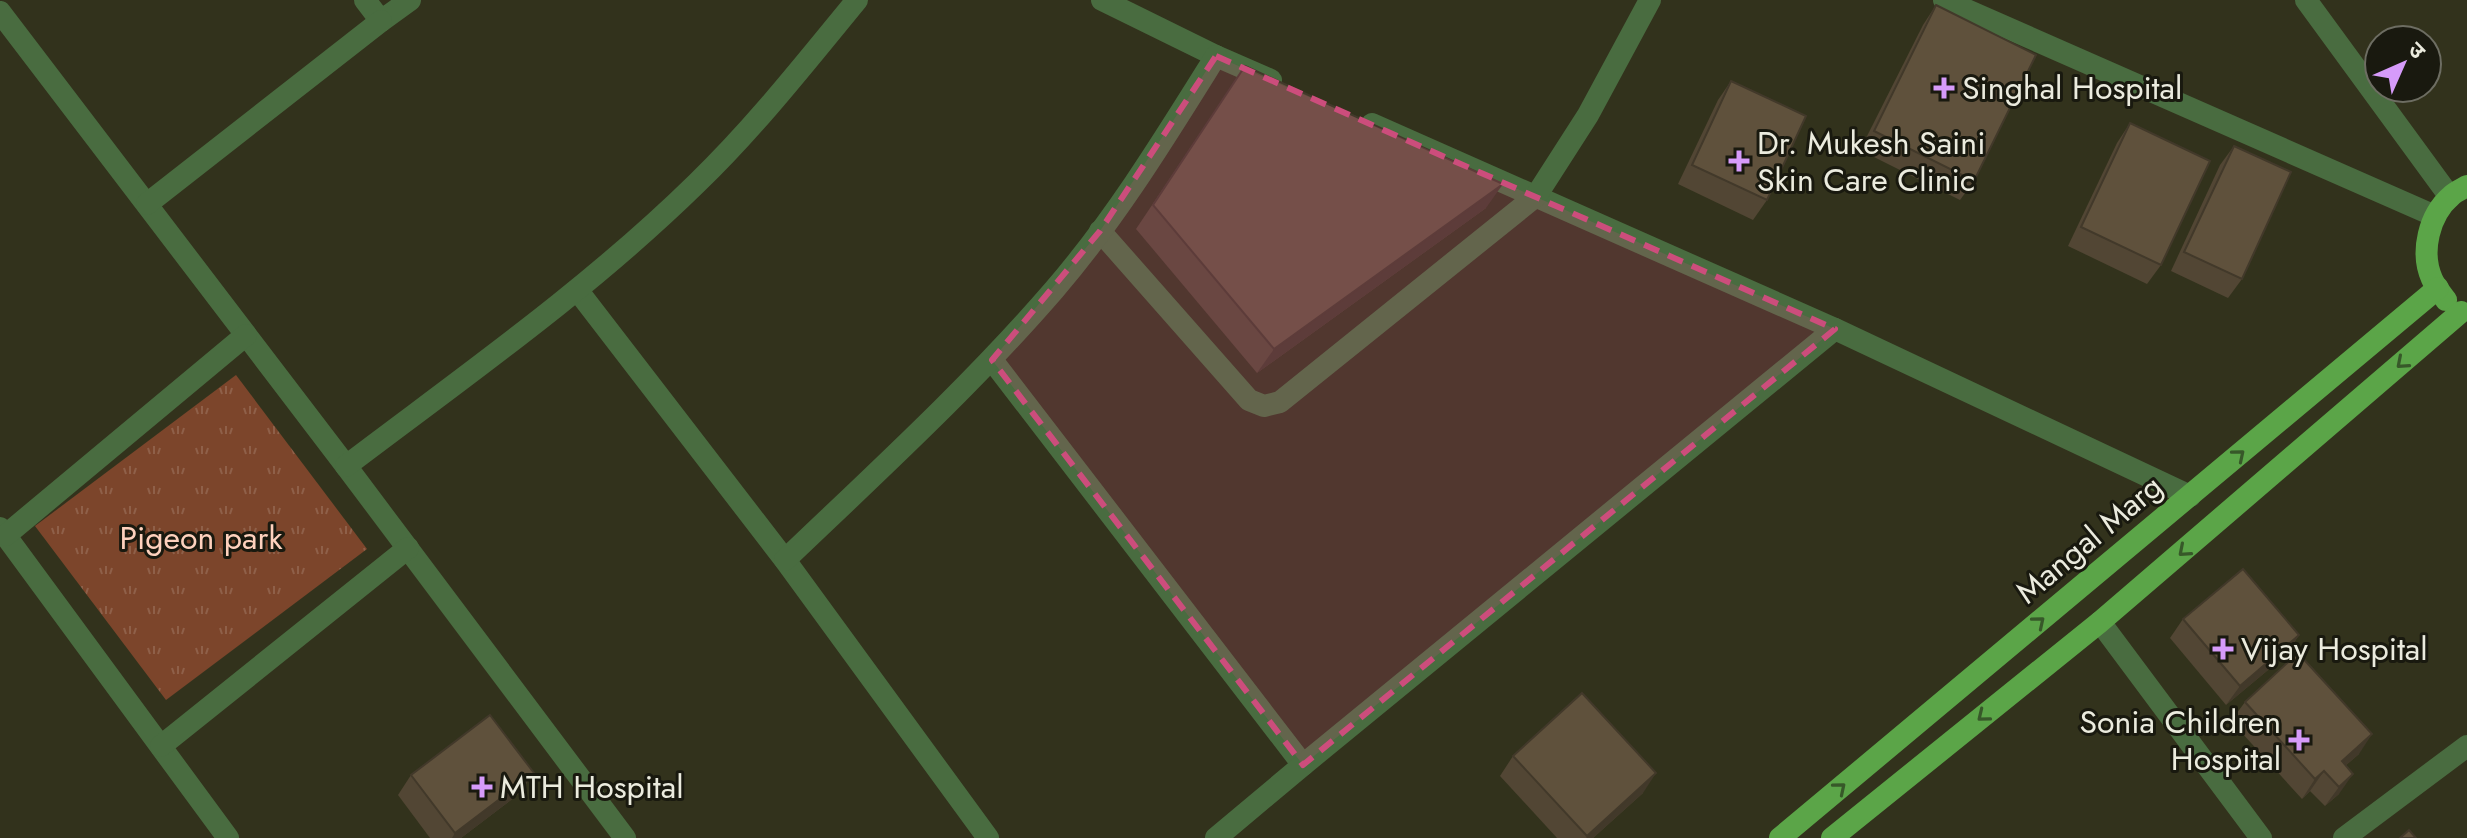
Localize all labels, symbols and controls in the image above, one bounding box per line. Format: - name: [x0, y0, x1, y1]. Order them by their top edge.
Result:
- north arrow: [2363, 24, 2443, 104]
- text: उ: [2401, 34, 2434, 67]
- place label: Singhal Hospital: [1962, 65, 2182, 111]
- marker: Singhal Hospital: [1933, 77, 1955, 99]
- place label: Dr. Mukesh Saini Skin Care Clinic: [1757, 120, 1985, 203]
- marker: Dr. Mukesh Saini Skin Care Clinic: [1728, 150, 1750, 172]
- one-way arrow: [2397, 353, 2411, 368]
- one-way arrow: [2230, 450, 2244, 465]
- street label: Mangal Marg: [2006, 464, 2172, 614]
- park label: Pigeon park: [119, 515, 283, 561]
- one-way arrow: [2178, 541, 2193, 555]
- one-way arrow: [2030, 617, 2044, 632]
- place label: Vijay Hospital: [2241, 626, 2428, 672]
- marker: Vijay Hospital: [2212, 638, 2234, 660]
- place label: Sonia Children Hospital: [2079, 699, 2281, 782]
- one-way arrow: [1977, 706, 1992, 720]
- marker: Sonia Children Hospital: [2288, 729, 2310, 751]
- place label: MTH Hospital: [500, 764, 684, 810]
- marker: MTH Hospital: [471, 776, 493, 798]
- one-way arrow: [1830, 783, 1845, 798]

